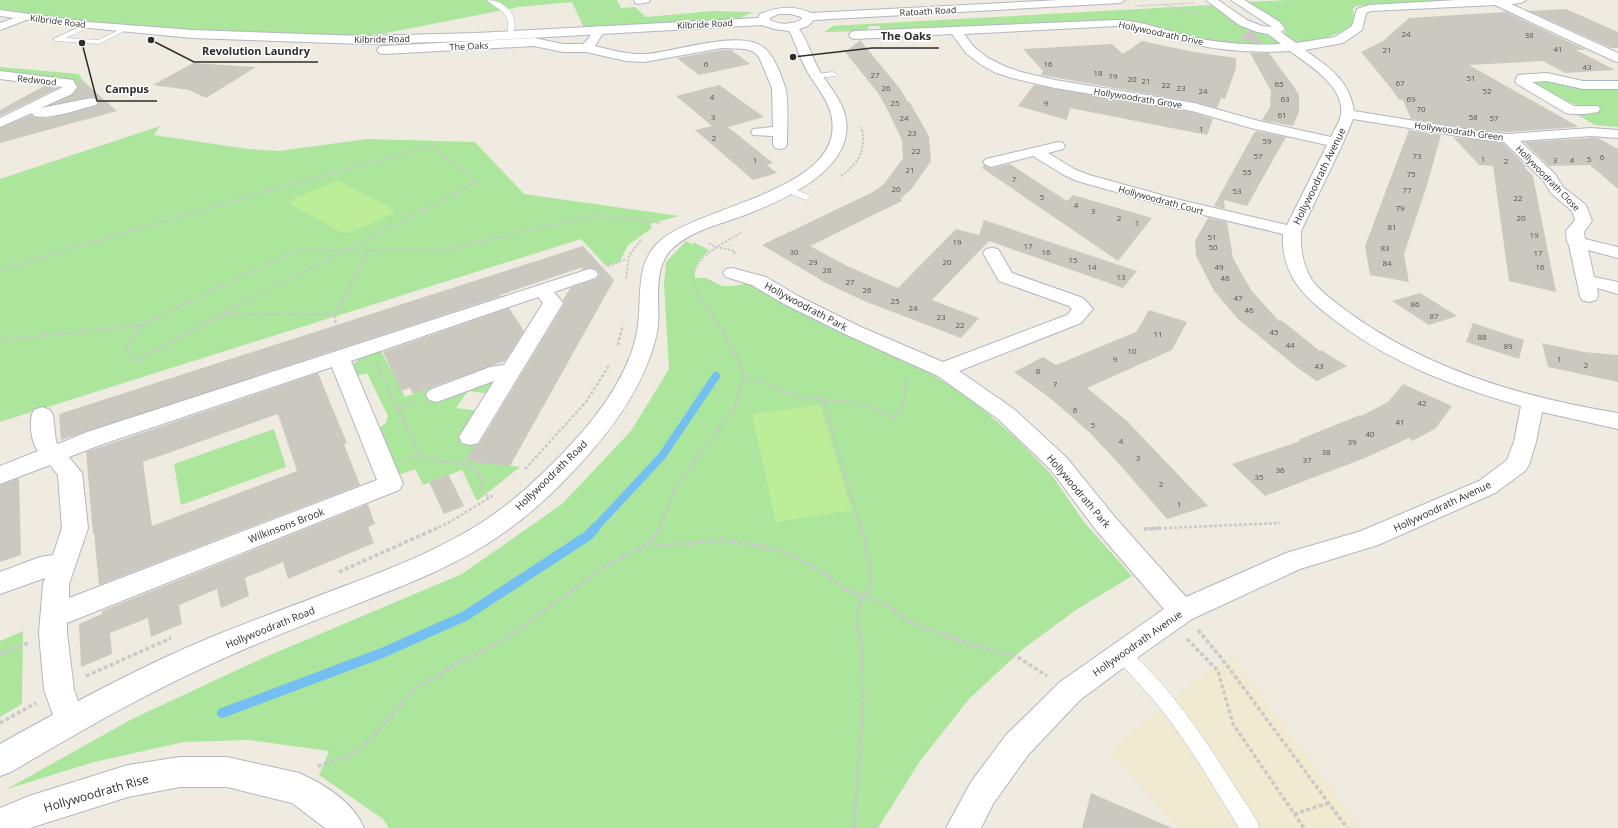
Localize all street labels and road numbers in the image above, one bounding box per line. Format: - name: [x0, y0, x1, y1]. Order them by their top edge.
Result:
- street label: Ratoath Road: [899, 3, 957, 19]
- street label: Kilbride Road: [29, 11, 87, 31]
- street label: Kilbride Road: [677, 16, 733, 32]
- street label: Hollywoodrath Drive: [1117, 18, 1205, 48]
- street label: Kilbride Road: [354, 32, 410, 46]
- street label: The Oaks: [449, 38, 489, 54]
- street label: Redwood: [17, 71, 57, 89]
- street label: Hollywoodrath Grove: [1093, 85, 1183, 111]
- street label: Hollywoodrath Green: [1414, 118, 1504, 144]
- street label: Hollywoodrath Avenue: [1289, 125, 1349, 227]
- street label: Hollywoodrath Close: [1513, 142, 1583, 214]
- street label: Hollywoodrath Court: [1117, 182, 1205, 218]
- street label: Hollywoodrath Park: [762, 278, 851, 334]
- street label: Hollywoodrath Road: [512, 437, 590, 513]
- street label: Hollywoodrath Park: [1044, 451, 1114, 531]
- street label: Hollywoodrath Avenue: [1391, 477, 1493, 535]
- street label: Wilkinsons Brook: [246, 504, 327, 546]
- street label: Hollywoodrath Road: [223, 603, 317, 651]
- street label: Hollywoodrath Avenue: [1090, 607, 1185, 679]
- street label: Hollywoodrath Rise: [42, 770, 151, 816]

